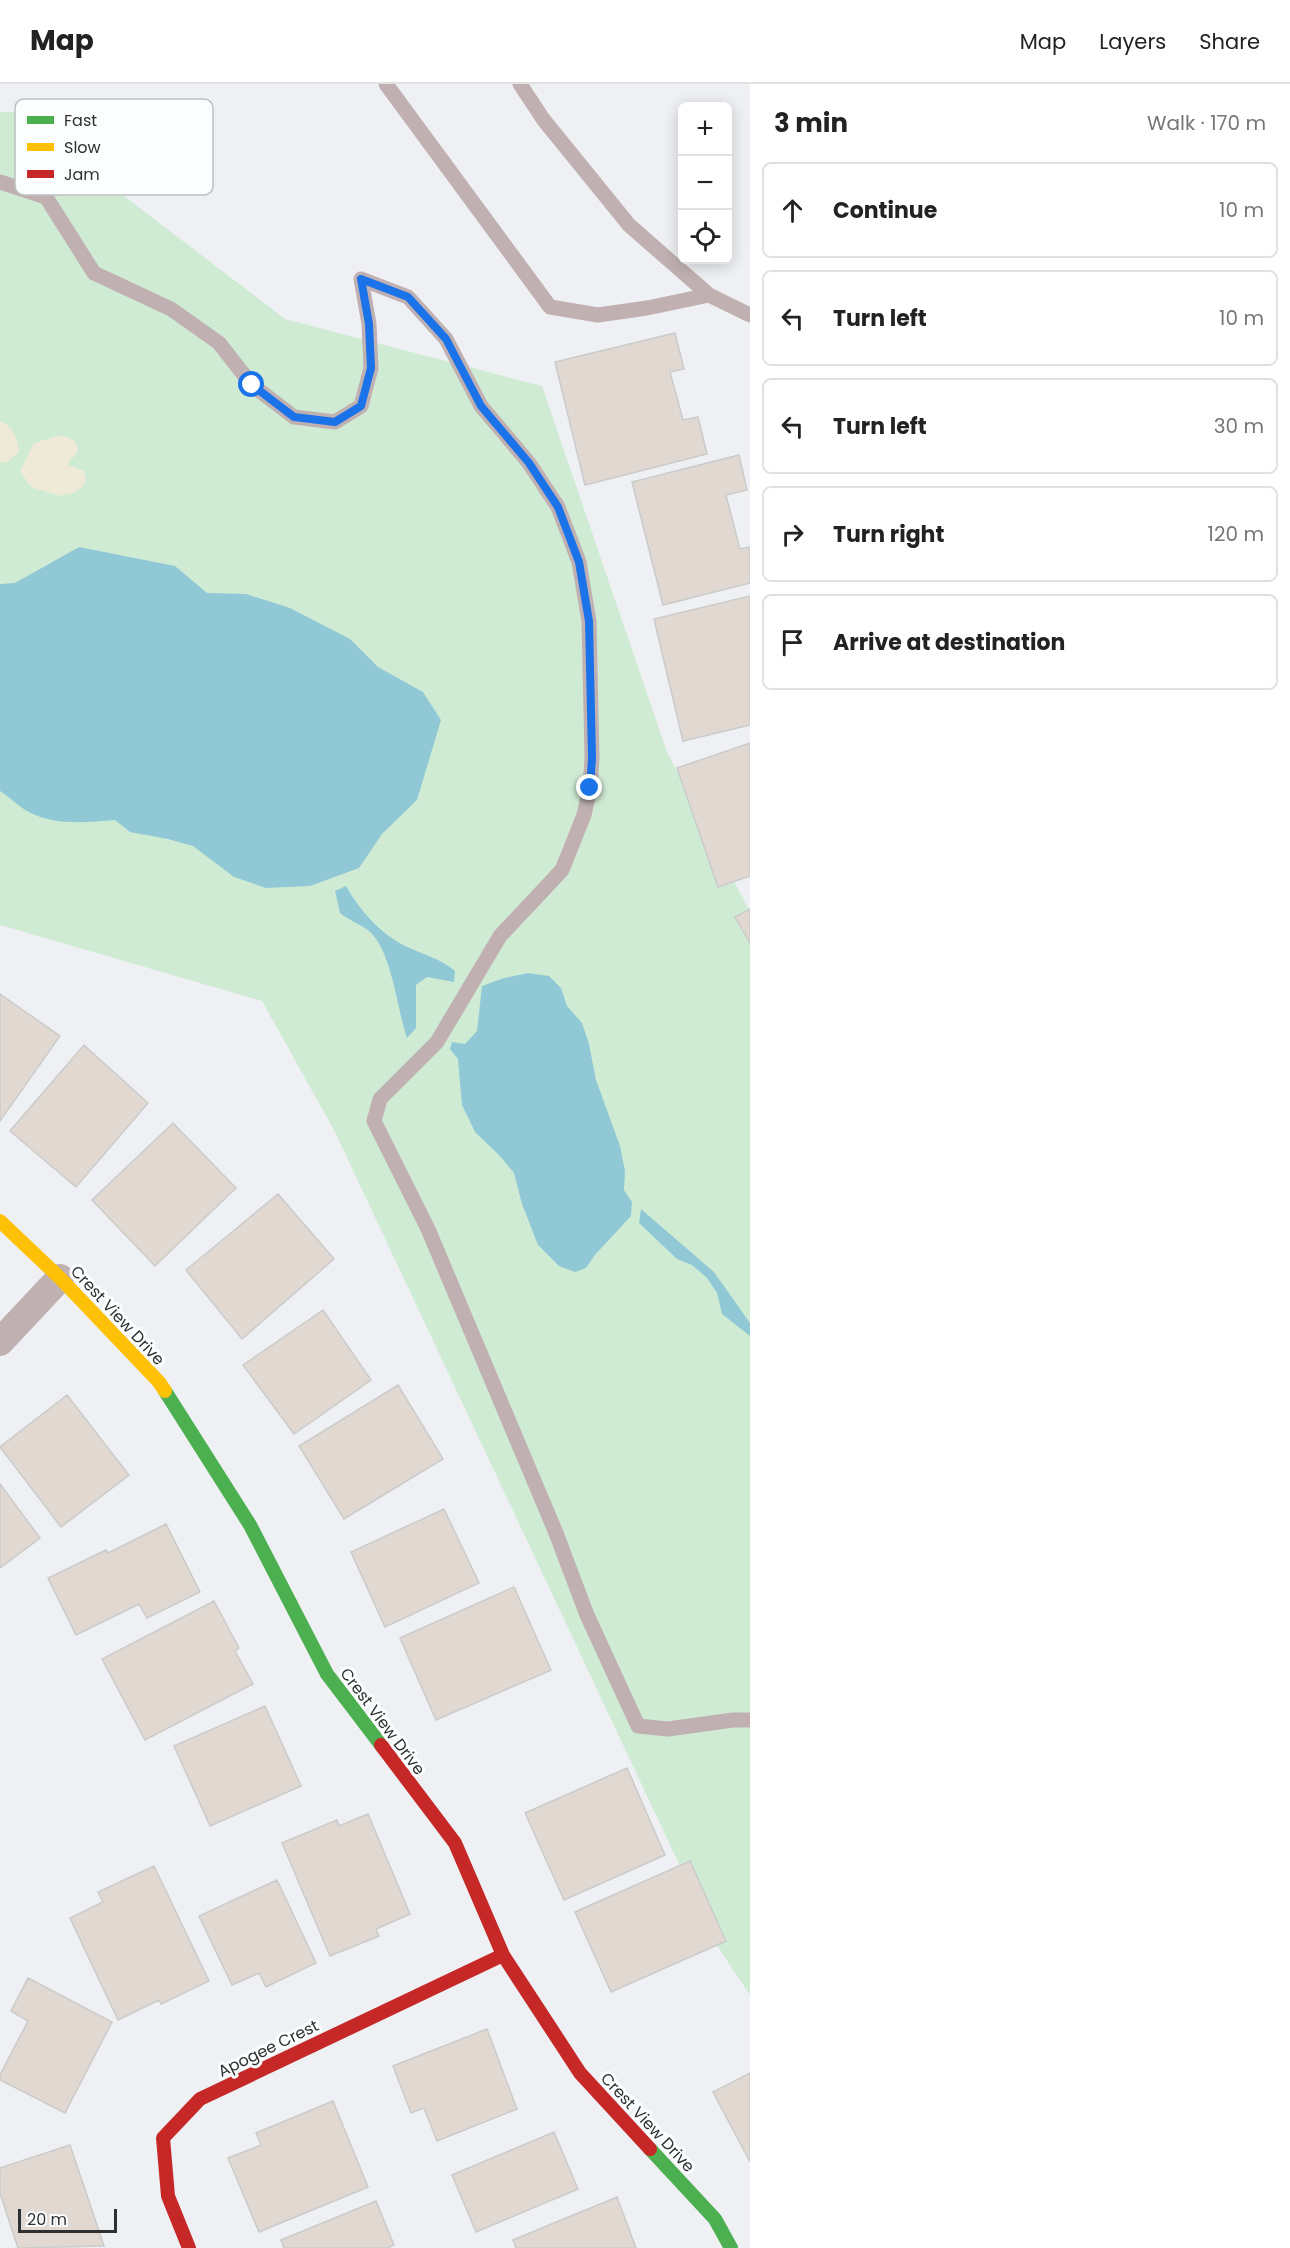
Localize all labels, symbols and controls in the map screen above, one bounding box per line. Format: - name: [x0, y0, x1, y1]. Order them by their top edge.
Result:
- text: Map: [30, 21, 94, 60]
- text: Map: [1020, 27, 1066, 56]
- text: Layers: [1099, 27, 1166, 56]
- text: Share: [1199, 27, 1260, 56]
- legend: [15, 99, 213, 195]
- map controls: [678, 102, 732, 264]
- button: +: [678, 102, 732, 156]
- text: 3 min: [774, 105, 848, 141]
- text: Fast: [64, 109, 97, 132]
- text: Walk · 170 m: [1147, 109, 1266, 137]
- text: Slow: [64, 136, 101, 159]
- button: −: [678, 156, 732, 210]
- text: Jam: [64, 163, 100, 186]
- icon: ahead: [776, 194, 809, 227]
- text: Continue: [833, 195, 937, 226]
- text: 10 m: [1219, 196, 1264, 224]
- button: locate: [678, 210, 732, 264]
- icon: left: [776, 302, 809, 335]
- text: Turn left: [833, 303, 927, 334]
- text: 10 m: [1219, 304, 1264, 332]
- route start: [238, 371, 264, 397]
- icon: left: [776, 410, 809, 443]
- text: Turn left: [833, 411, 927, 442]
- text: 30 m: [1214, 412, 1264, 440]
- icon: right: [776, 518, 809, 551]
- text: Turn right: [833, 519, 944, 550]
- text: 120 m: [1208, 520, 1264, 548]
- icon: arrive: [776, 626, 809, 659]
- text: Arrive at destination: [833, 627, 1065, 658]
- route end: [576, 774, 602, 800]
- street label: Crest View Drive: [65, 1260, 170, 1370]
- street label: Crest View Drive: [335, 1663, 431, 1780]
- street label: Apogee Crest: [214, 2014, 322, 2083]
- street label: Crest View Drive: [595, 2067, 700, 2177]
- scale bar: [18, 2206, 117, 2234]
- text: 20 m: [27, 2208, 67, 2231]

